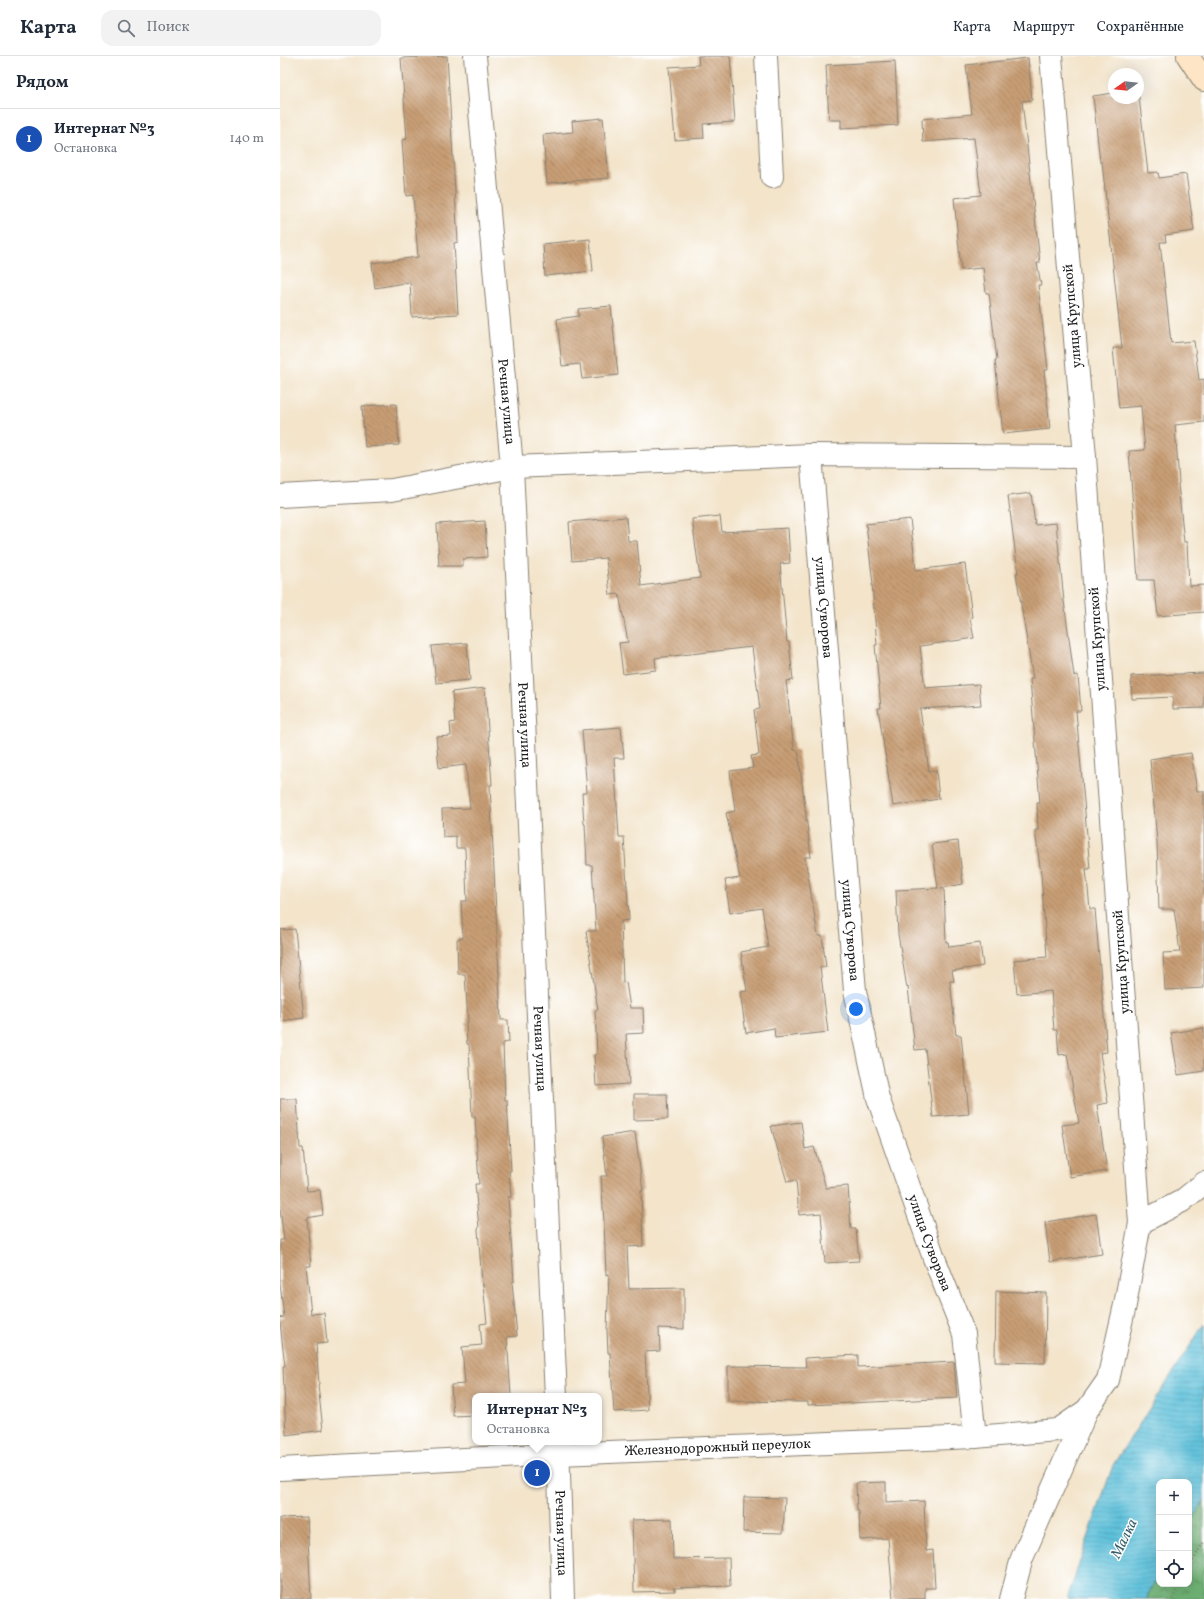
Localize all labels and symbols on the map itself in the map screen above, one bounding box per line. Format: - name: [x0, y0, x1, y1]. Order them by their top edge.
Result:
- north arrow: [1108, 68, 1144, 104]
- street label: улица Крупской: [1059, 263, 1087, 369]
- street label: Речная улица: [493, 358, 519, 445]
- street label: улица Суворова: [810, 556, 837, 659]
- street label: улица Крупской: [1085, 586, 1111, 692]
- street label: Речная улица: [513, 682, 536, 769]
- street label: улица Суворова: [836, 879, 864, 982]
- street label: улица Крупской: [1109, 909, 1135, 1015]
- your location: [846, 999, 866, 1019]
- street label: Речная улица: [528, 1005, 551, 1092]
- street label: улица Суворова: [903, 1192, 956, 1294]
- street label: Железнодорожный переулок: [624, 1434, 812, 1461]
- pin: 1: [524, 1458, 550, 1488]
- street label: Речная улица: [550, 1490, 572, 1576]
- water label: Малка: [1106, 1516, 1144, 1563]

